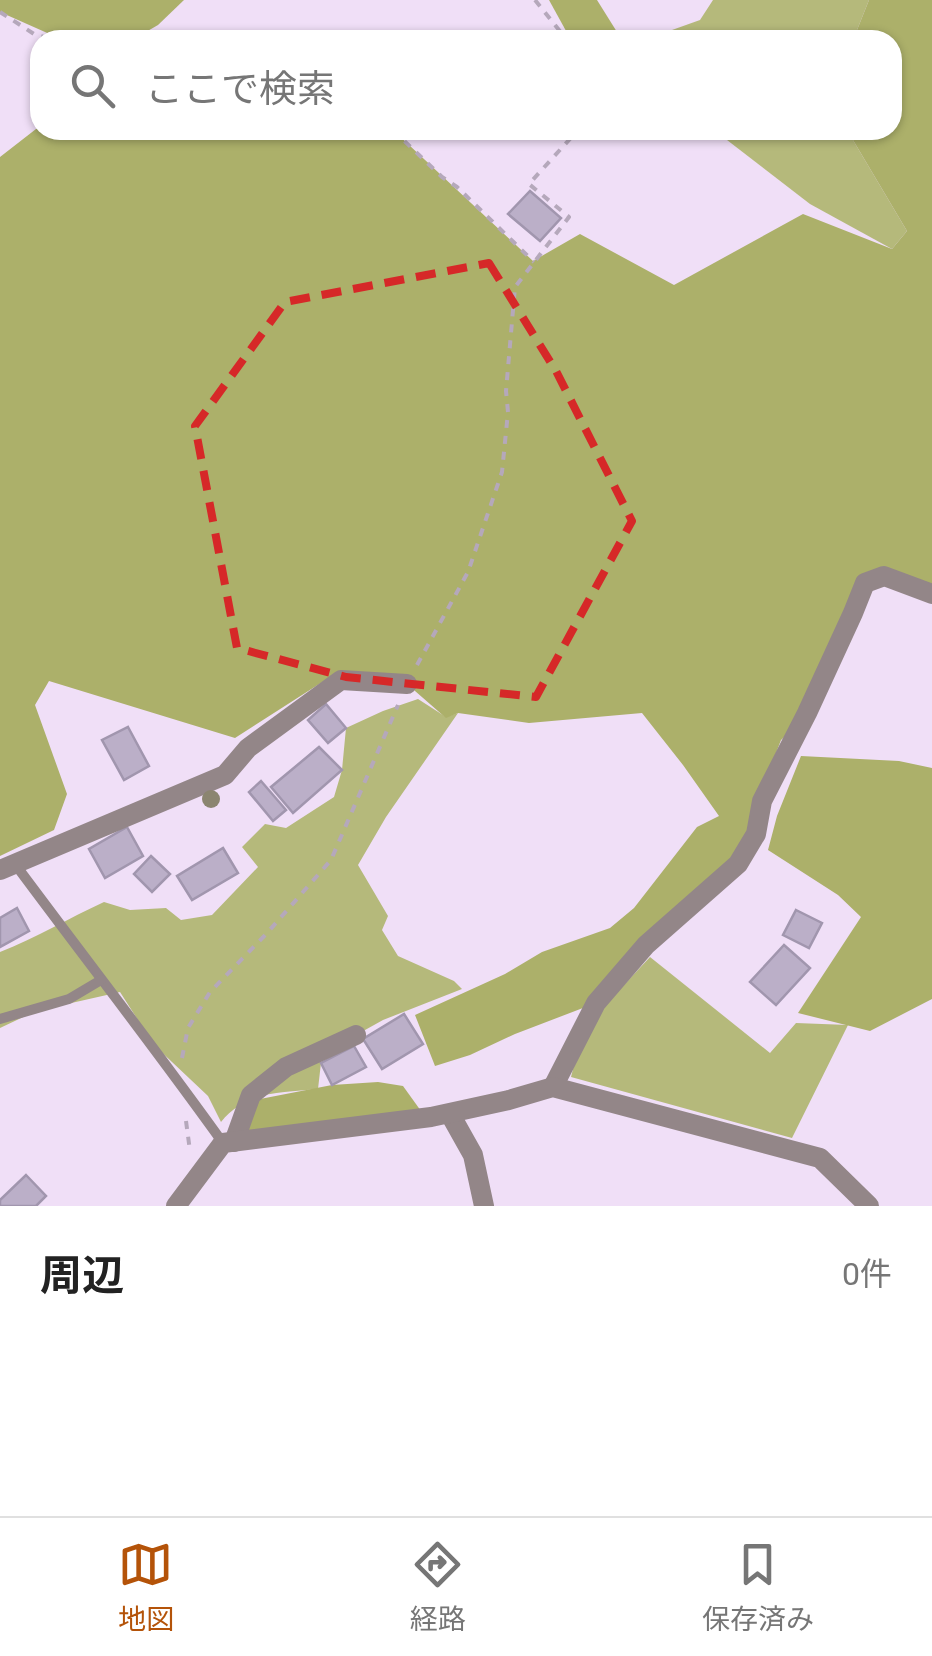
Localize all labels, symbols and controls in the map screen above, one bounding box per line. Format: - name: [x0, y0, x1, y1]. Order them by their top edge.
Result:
- search box: [30, 30, 902, 140]
- icon: search: [65, 58, 120, 113]
- text: ここで検索: [145, 67, 335, 111]
- text: 周辺: [40, 1251, 124, 1300]
- text: 0件: [842, 1255, 892, 1293]
- tab: 地図: [118, 1537, 174, 1637]
- tab: 経路: [410, 1537, 466, 1637]
- tab: 保存済み: [702, 1537, 814, 1637]

